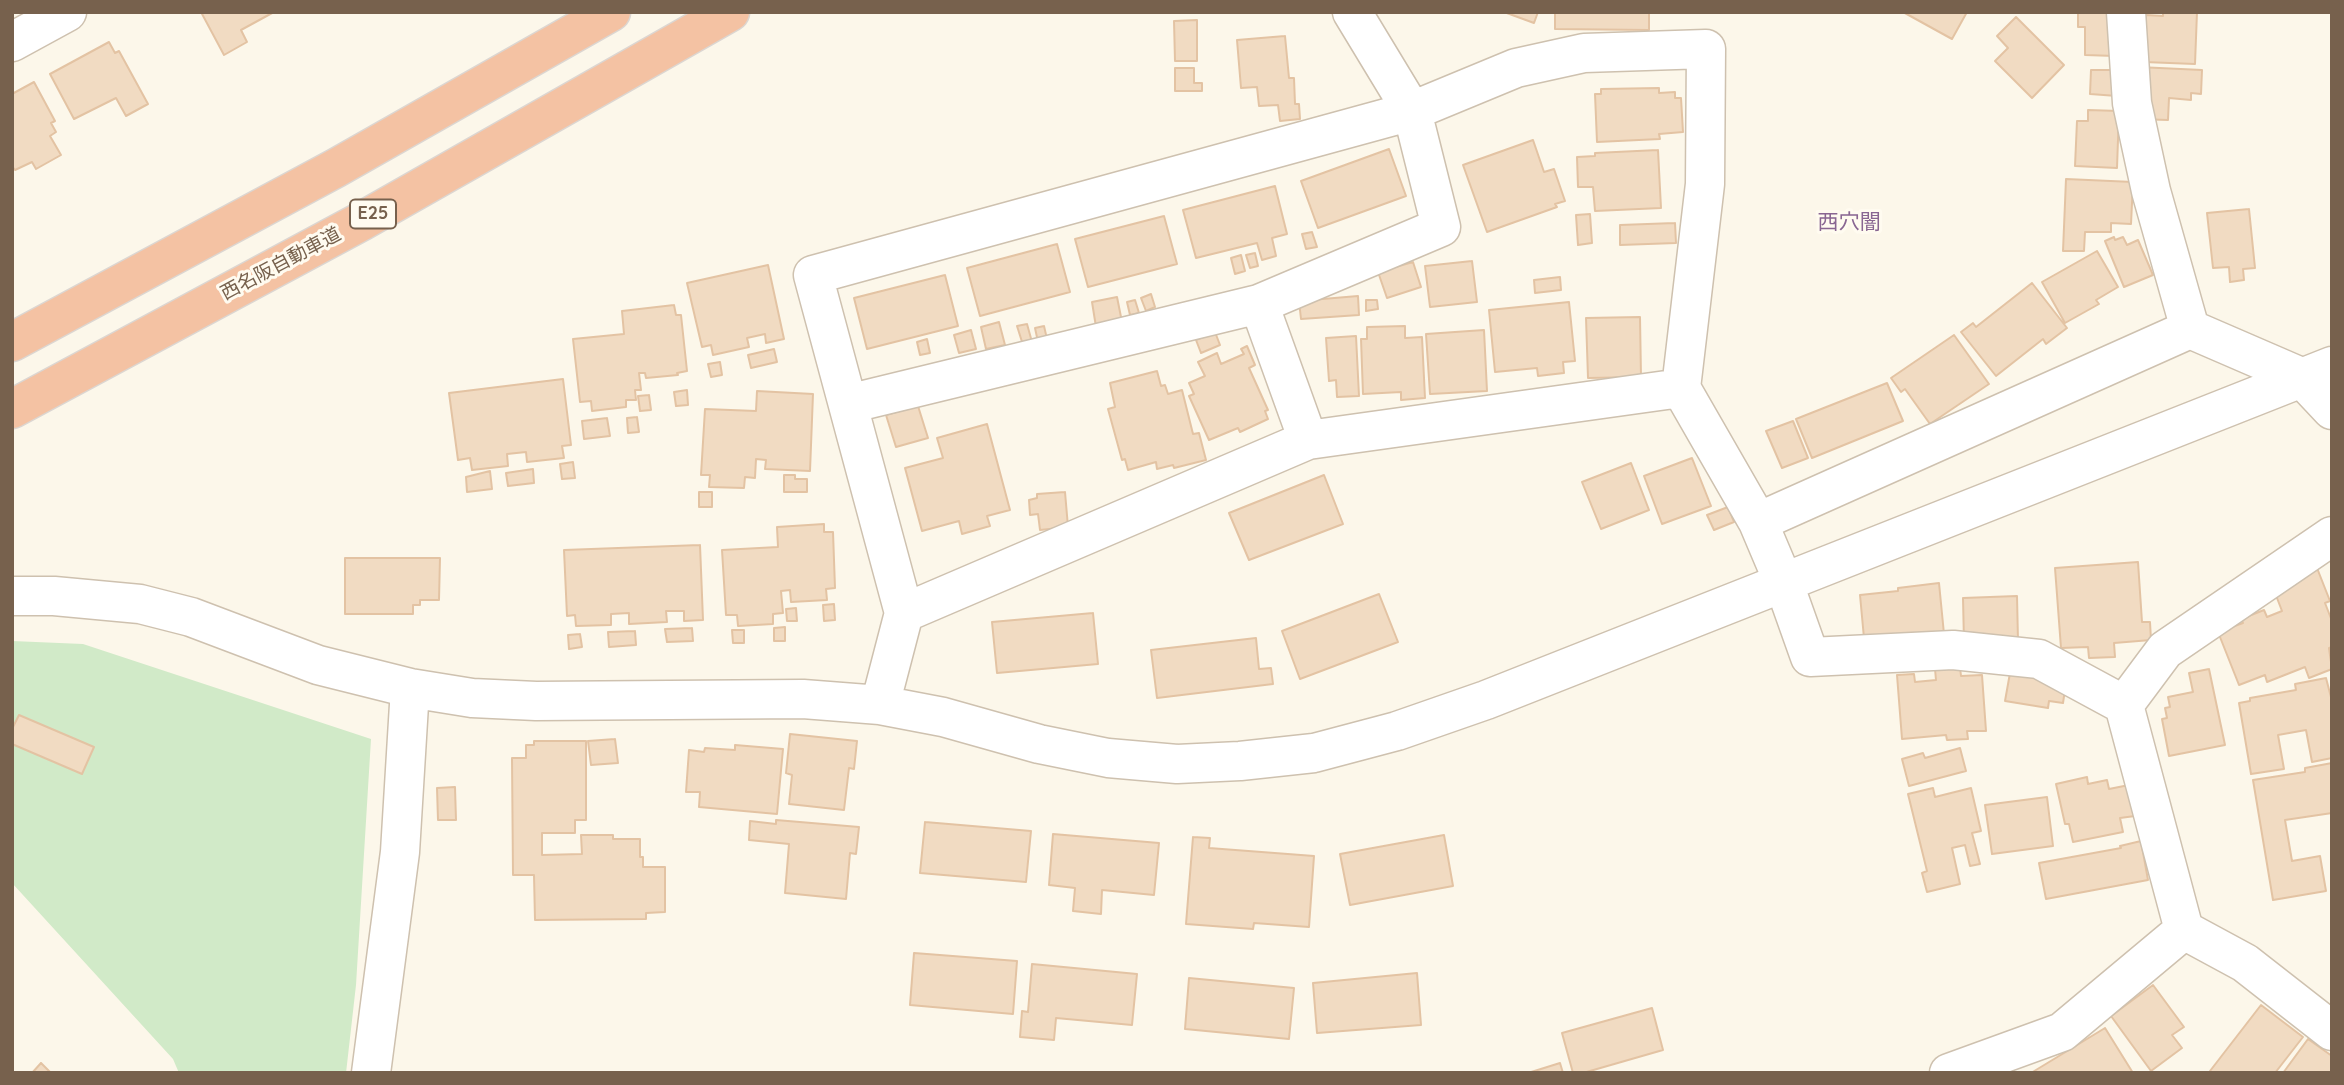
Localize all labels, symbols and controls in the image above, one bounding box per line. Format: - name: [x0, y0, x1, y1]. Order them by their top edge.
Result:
- road number: E25: [350, 200, 396, 229]
- district label: 西穴闇: [1818, 210, 1880, 236]
- street label: 西名阪自動車道: [217, 223, 345, 305]

